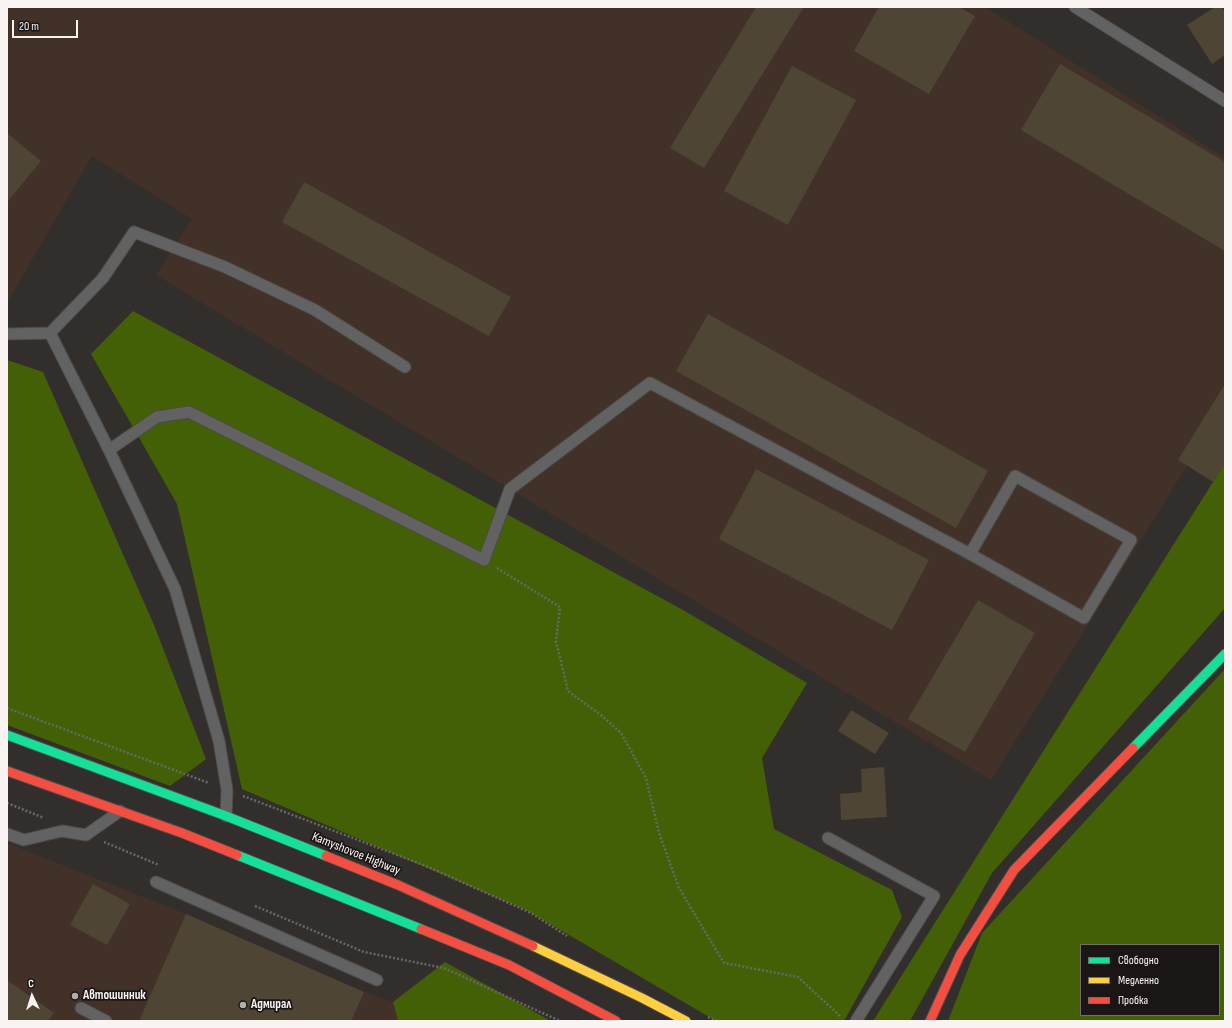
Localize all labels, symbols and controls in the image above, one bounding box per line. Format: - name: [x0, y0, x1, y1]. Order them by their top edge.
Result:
- scale bar: [14, 12, 80, 38]
- text: 20 m: [19, 19, 39, 34]
- street label: Kamyshovoe Highway: [309, 829, 403, 879]
- legend: [1080, 944, 1220, 1016]
- text: Свободно: [1118, 953, 1159, 968]
- text: Медленно: [1118, 973, 1159, 988]
- north arrow: [12, 976, 52, 1016]
- text: С: [28, 977, 34, 990]
- place label: Автошинник: [83, 988, 146, 1004]
- marker: Автошинник: [70, 991, 80, 1001]
- text: Пробка: [1118, 993, 1148, 1008]
- place label: Адмирал: [251, 997, 291, 1013]
- marker: Адмирал: [238, 1000, 248, 1010]

